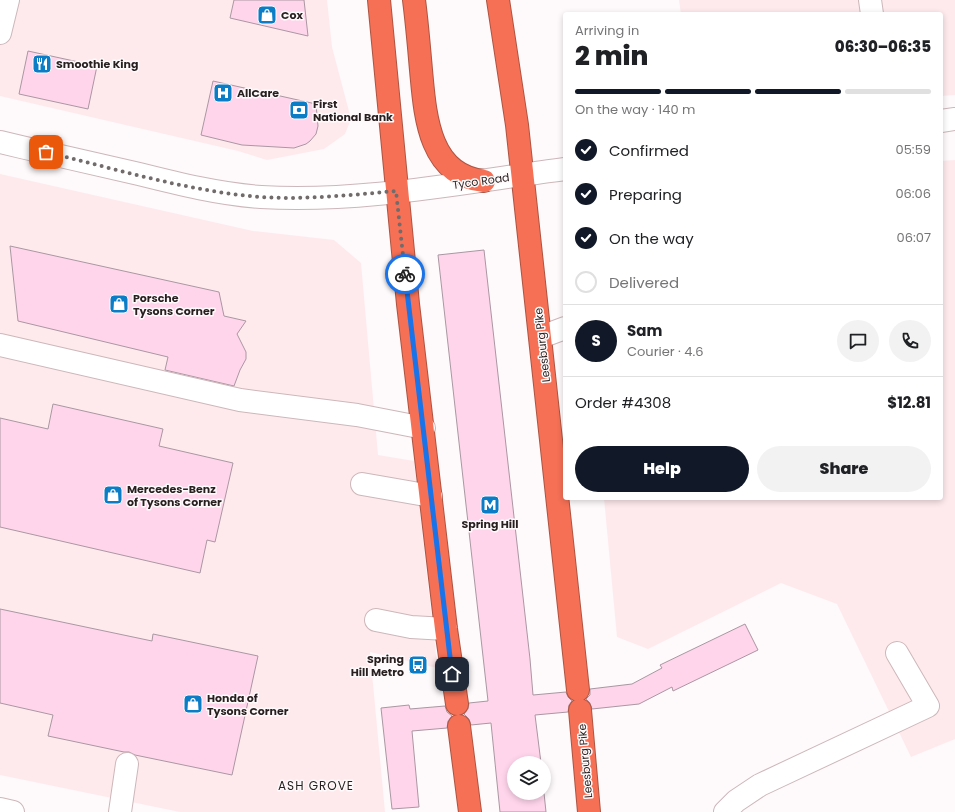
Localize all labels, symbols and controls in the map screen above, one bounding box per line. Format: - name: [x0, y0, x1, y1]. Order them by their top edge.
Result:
- shop icon: Cox: [256, 4, 278, 26]
- place label: Cox: [281, 7, 303, 23]
- text: Arriving in: [575, 21, 639, 40]
- text: 06:30–06:35: [835, 36, 931, 57]
- text: 2 min: [575, 38, 648, 74]
- restaurant icon: Smoothie King: [31, 53, 53, 75]
- place label: Smoothie King: [56, 56, 138, 72]
- hospital icon: AllCare: [212, 82, 234, 104]
- place label: AllCare: [237, 85, 279, 101]
- place label: First National Bank: [313, 96, 393, 125]
- bank icon: First National Bank: [288, 99, 310, 121]
- text: On the way · 140 m: [575, 100, 695, 119]
- pin: [29, 135, 63, 169]
- icon: check: [575, 139, 597, 161]
- text: Confirmed: [609, 140, 689, 161]
- text: 05:59: [896, 140, 931, 159]
- icon: bag: [35, 141, 57, 163]
- street label: Tyco Road: [451, 169, 511, 193]
- icon: check: [575, 183, 597, 205]
- text: Preparing: [609, 184, 682, 205]
- text: 06:06: [895, 184, 931, 203]
- icon: check: [575, 227, 597, 249]
- text: On the way: [609, 228, 694, 249]
- text: 06:07: [897, 228, 931, 247]
- courier: [385, 254, 425, 294]
- icon: bike: [394, 263, 416, 285]
- text: Delivered: [609, 272, 679, 293]
- place label: Porsche Tysons Corner: [133, 290, 215, 319]
- shop icon: Porsche Tysons Corner: [108, 293, 130, 315]
- street label: Leesburg Pike: [530, 307, 554, 383]
- text: Sam: [627, 320, 662, 341]
- button: chat: [837, 320, 879, 362]
- button: phone: [889, 320, 931, 362]
- text: S: [591, 330, 601, 351]
- text: Courier · 4.6: [627, 342, 704, 361]
- text: Order #4308: [575, 392, 671, 413]
- text: $12.81: [887, 392, 931, 413]
- button: Help: [575, 446, 749, 492]
- button: Share: [757, 446, 931, 492]
- place label: Mercedes-Benz of Tysons Corner: [127, 481, 222, 510]
- shop icon: Mercedes-Benz of Tysons Corner: [102, 484, 124, 506]
- metro station icon: Spring Hill: [479, 494, 501, 516]
- place label: Spring Hill: [461, 516, 519, 532]
- place label: Spring Hill Metro: [351, 651, 404, 680]
- bus stop icon: Spring Hill Metro: [407, 654, 429, 676]
- pin: [435, 657, 469, 691]
- icon: home: [441, 663, 463, 685]
- place label: Honda of Tysons Corner: [207, 690, 289, 719]
- shop icon: Honda of Tysons Corner: [182, 693, 204, 715]
- street label: Leesburg Pike: [574, 723, 596, 799]
- map controls: [507, 756, 551, 800]
- button: layers: [507, 756, 551, 800]
- district label: ASH GROVE: [278, 777, 354, 794]

